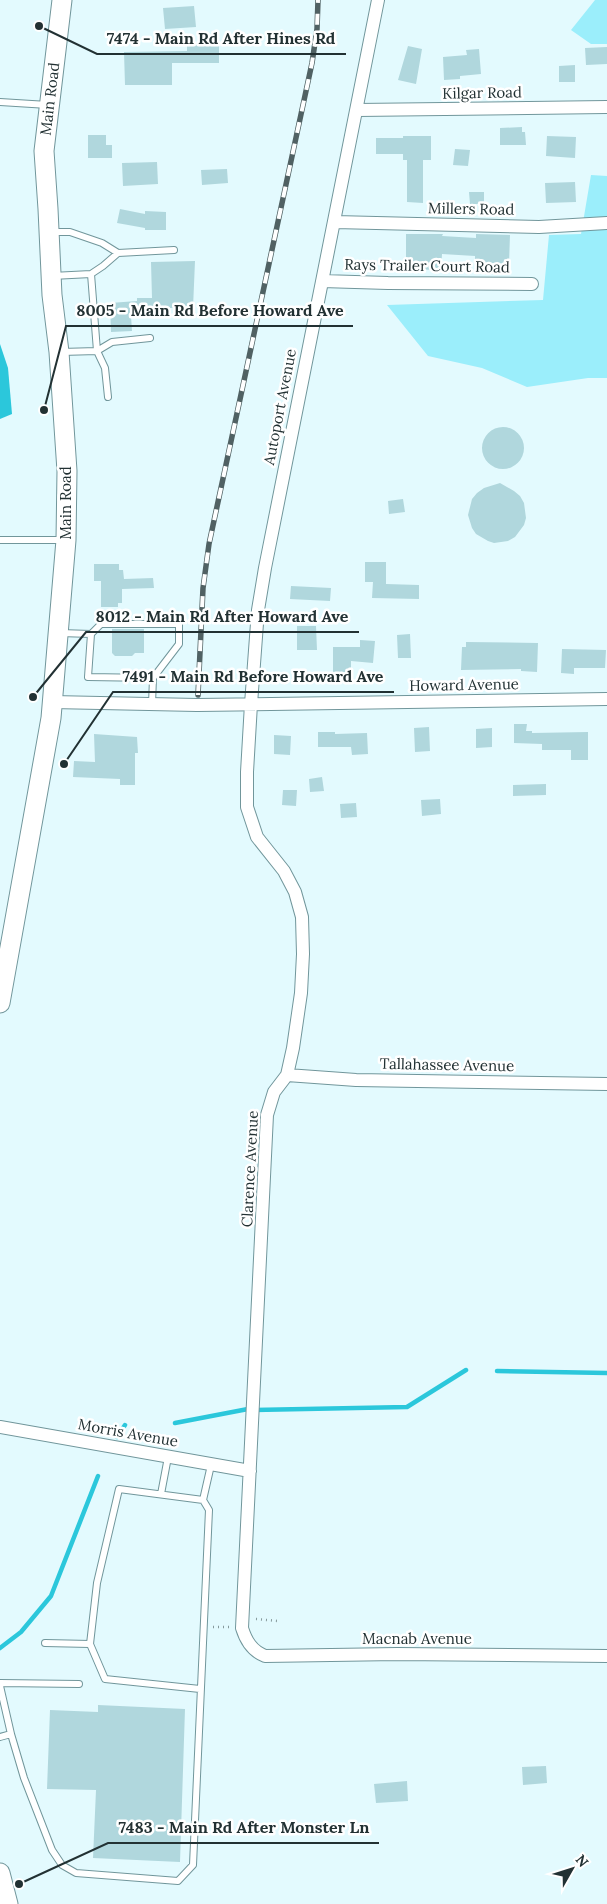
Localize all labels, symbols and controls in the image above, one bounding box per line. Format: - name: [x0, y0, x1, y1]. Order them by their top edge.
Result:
- callout: 7474 - Main Rd After Hines Rd: [97, 23, 346, 54]
- text: 7474 - Main Rd After Hines Rd: [107, 28, 336, 48]
- street label: Main Road: [36, 61, 63, 137]
- street label: Kilgar Road: [442, 82, 522, 103]
- street label: Millers Road: [428, 198, 514, 219]
- street label: Rays Trailer Court Road: [344, 255, 510, 276]
- callout: 8005 - Main Rd Before Howard Ave: [66, 295, 353, 326]
- text: 8005 - Main Rd Before Howard Ave: [76, 300, 344, 320]
- street label: Autoport Avenue: [259, 347, 300, 468]
- street label: Main Road: [56, 466, 75, 540]
- callout: 8012 - Main Rd After Howard Ave: [86, 601, 359, 632]
- text: 8012 - Main Rd After Howard Ave: [96, 606, 349, 626]
- callout: 7491 - Main Rd Before Howard Ave: [113, 661, 394, 692]
- text: 7491 - Main Rd Before Howard Ave: [123, 666, 384, 686]
- street label: Howard Avenue: [409, 674, 519, 695]
- street label: Tallahassee Avenue: [380, 1054, 514, 1075]
- street label: Clarence Avenue: [237, 1110, 262, 1228]
- street label: Morris Avenue: [76, 1414, 180, 1451]
- street label: Macnab Avenue: [362, 1629, 472, 1648]
- callout: 7483 - Main Rd After Monster Ln: [108, 1812, 379, 1843]
- text: 7483 - Main Rd After Monster Ln: [119, 1817, 369, 1837]
- north arrow: [547, 1844, 597, 1894]
- text: N: [572, 1851, 593, 1871]

